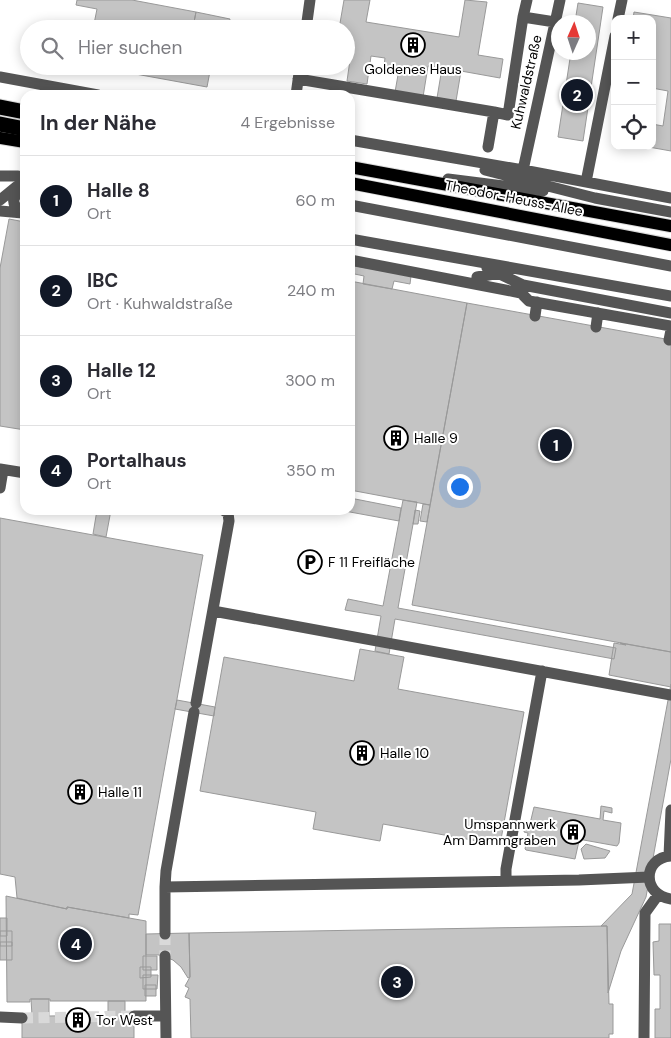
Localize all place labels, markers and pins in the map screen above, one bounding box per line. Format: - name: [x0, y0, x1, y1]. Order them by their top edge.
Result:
- building icon: Goldenes Haus: [400, 32, 426, 58]
- place label: Goldenes Haus: [364, 60, 462, 78]
- pin: 2: [561, 76, 593, 114]
- building icon: Halle 9: [383, 425, 409, 451]
- pin: 1: [540, 426, 572, 464]
- place label: Halle 9: [414, 429, 458, 447]
- parking icon: F 11 Freifläche: [297, 549, 323, 575]
- place label: F 11 Freifläche: [328, 553, 415, 571]
- building icon: Halle 10: [349, 740, 375, 766]
- place label: Halle 10: [380, 744, 429, 762]
- building icon: Halle 11: [67, 779, 93, 805]
- place label: Halle 11: [98, 783, 142, 801]
- place label: Umspannwerk Am Dammgraben: [443, 815, 556, 849]
- building icon: Umspannwerk Am Dammgraben: [560, 819, 586, 845]
- pin: 4: [60, 925, 92, 963]
- pin: 3: [381, 963, 413, 1001]
- building icon: Tor West: [65, 1007, 91, 1033]
- place label: Tor West: [96, 1011, 153, 1029]

